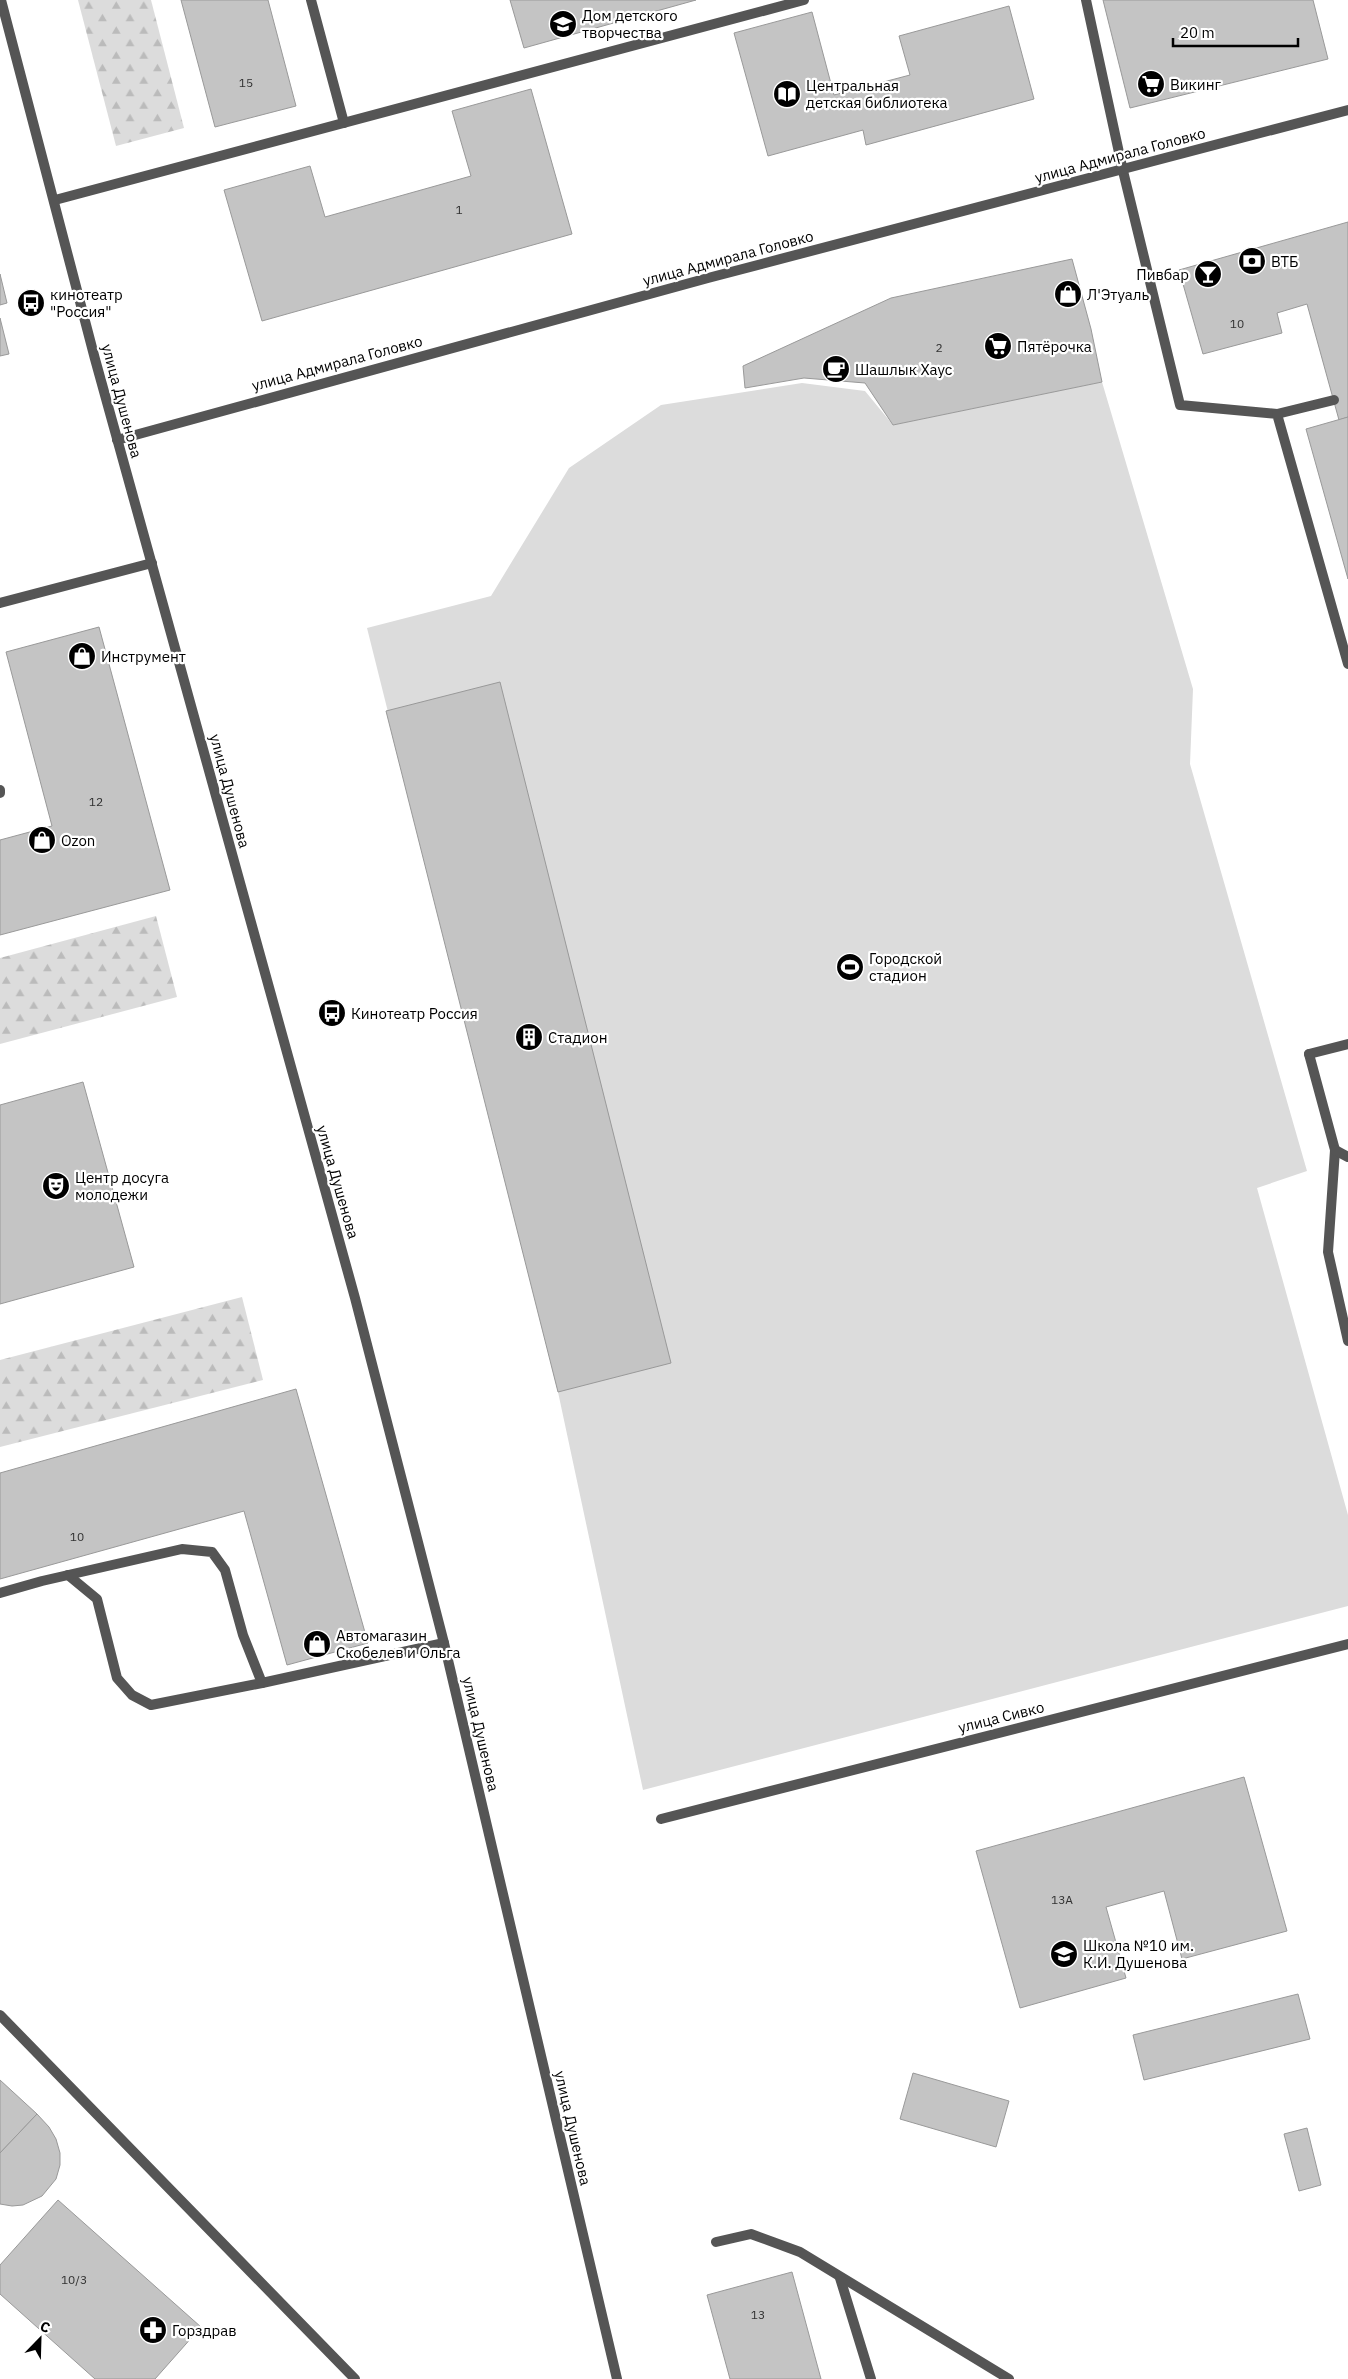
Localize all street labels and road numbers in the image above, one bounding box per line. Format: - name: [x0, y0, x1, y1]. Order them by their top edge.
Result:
- street label: улица Адмирала Головко: [1033, 123, 1207, 187]
- street label: улица Адмирала Головко: [641, 226, 815, 290]
- street label: улица Адмирала Головко: [250, 331, 424, 395]
- street label: улица Душенова: [98, 342, 146, 460]
- street label: улица Душенова: [206, 732, 254, 850]
- street label: улица Душенова: [313, 1123, 363, 1241]
- street label: улица Душенова: [459, 1675, 503, 1793]
- street label: улица Сивко: [956, 1697, 1046, 1737]
- street label: улица Душенова: [551, 2069, 595, 2187]

